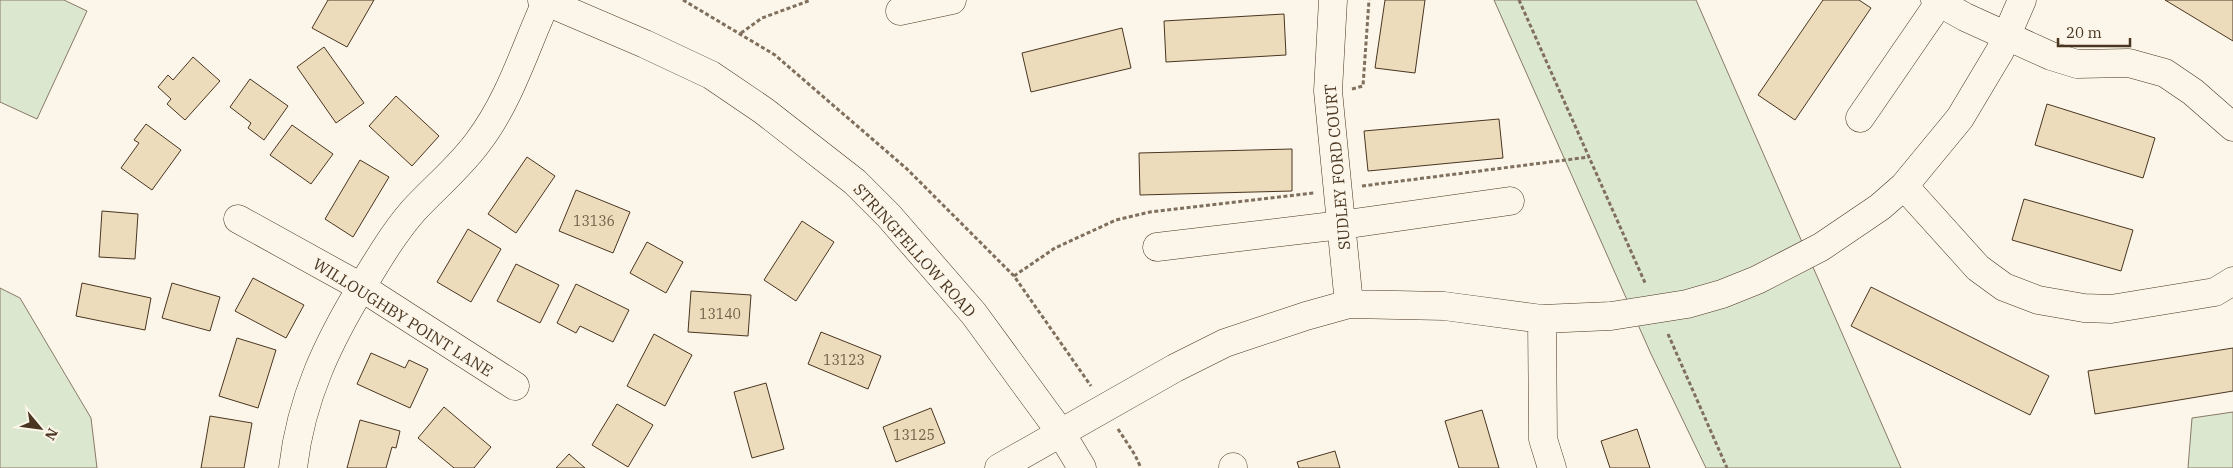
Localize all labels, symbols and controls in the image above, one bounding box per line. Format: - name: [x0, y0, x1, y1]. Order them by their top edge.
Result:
- scale bar: [2058, 15, 2130, 47]
- text: 20 m: [2066, 23, 2102, 42]
- street label: SUDLEY FORD COURT: [1320, 83, 1354, 251]
- street label: STRINGFELLOW ROAD: [850, 179, 980, 321]
- house number: 13136: [573, 212, 615, 230]
- street label: WILLOUGHBY POINT LANE: [309, 253, 497, 381]
- house number: 13140: [699, 305, 741, 323]
- house number: 13123: [823, 351, 865, 369]
- north arrow: [15, 403, 65, 453]
- text: N: [41, 425, 62, 444]
- house number: 13125: [893, 426, 935, 444]

